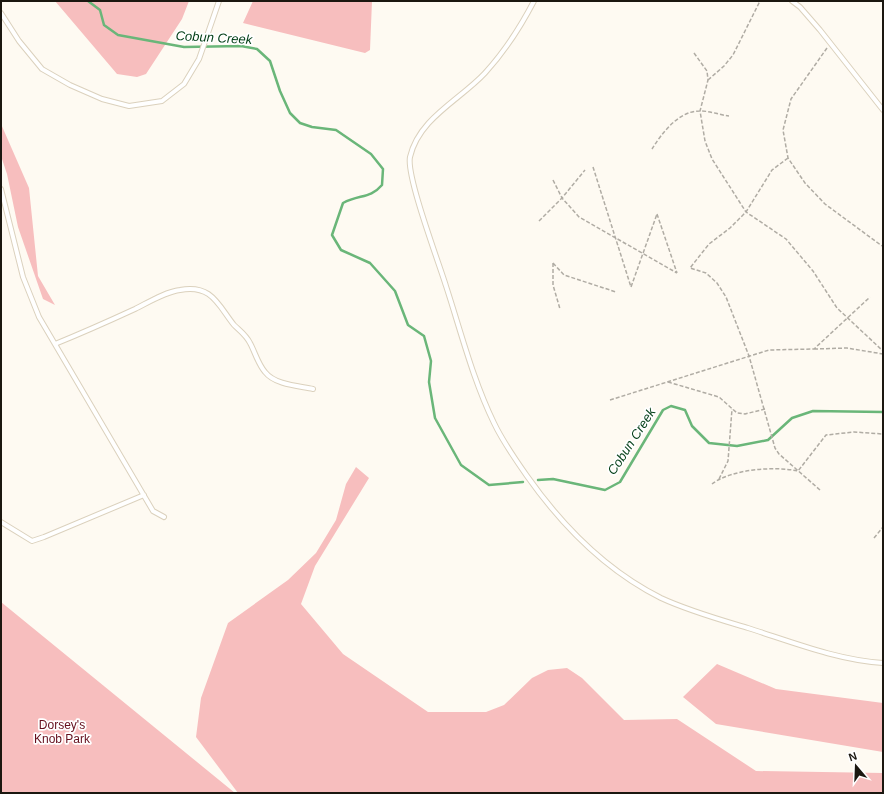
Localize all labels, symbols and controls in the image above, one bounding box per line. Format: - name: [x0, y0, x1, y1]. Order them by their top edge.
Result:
- water label: Cobun Creek: [175, 28, 254, 47]
- water label: Cobun Creek: [604, 404, 659, 477]
- park label: Dorsey's Knob Park: [34, 718, 91, 746]
- north arrow: [836, 746, 876, 786]
- text: N: [847, 750, 859, 764]

